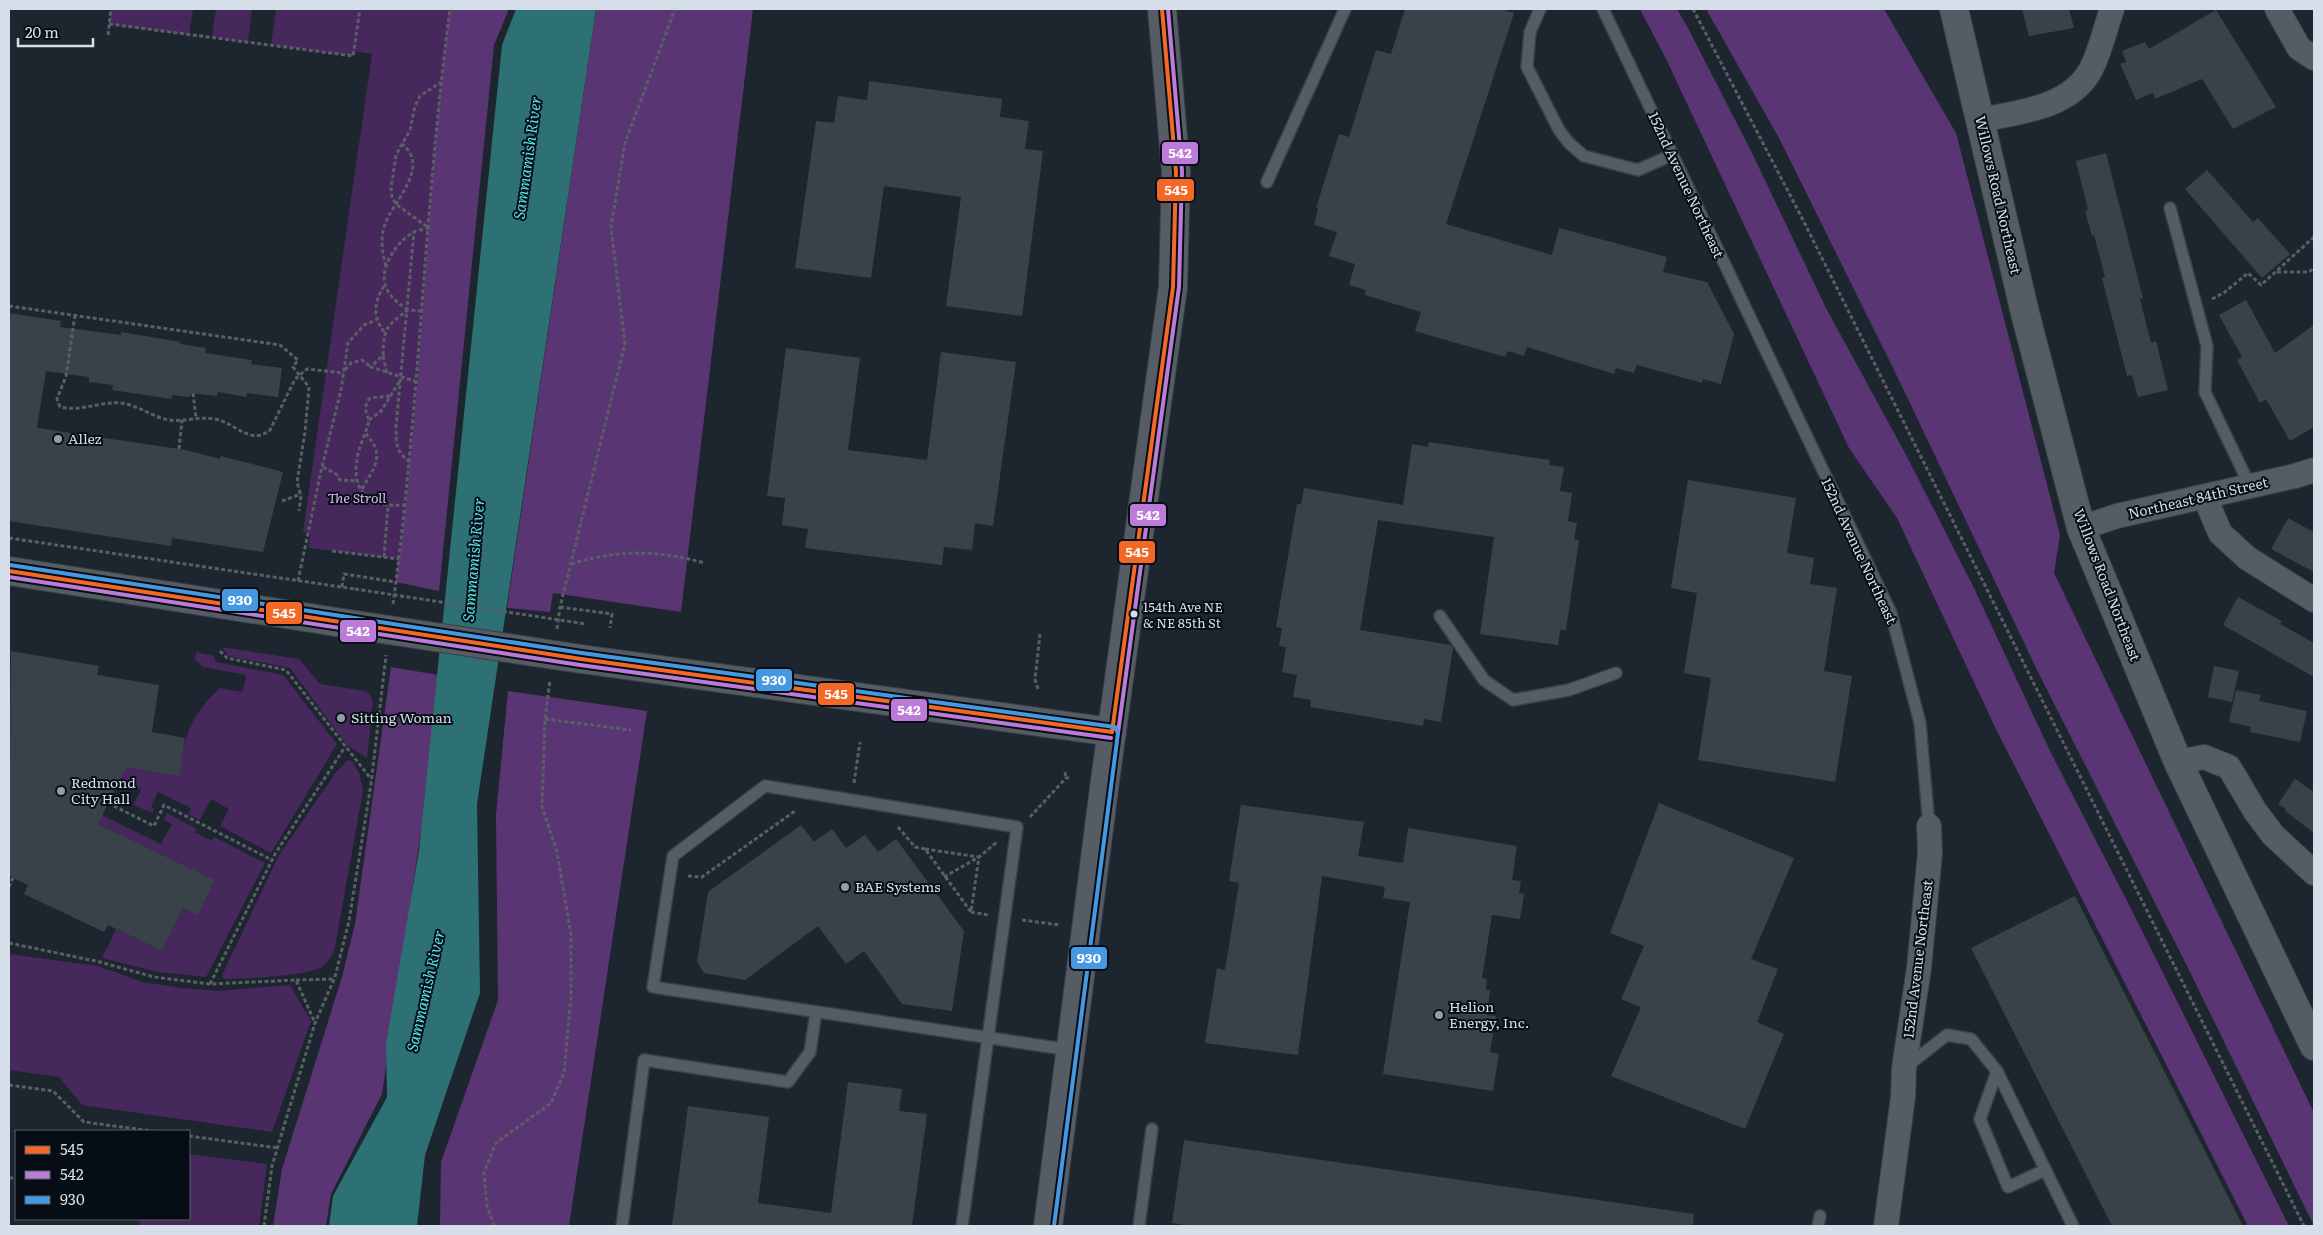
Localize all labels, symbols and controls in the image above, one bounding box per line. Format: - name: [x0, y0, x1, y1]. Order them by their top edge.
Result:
- scale bar: [18, 15, 92, 47]
- text: 20 m: [25, 20, 59, 43]
- water label: Sammamish River: [506, 95, 547, 221]
- street label: 152nd Avenue Northeast: [1644, 108, 1730, 261]
- street label: Willows Road Northeast: [1971, 114, 2027, 276]
- line badge: 542: [1161, 141, 1199, 165]
- text: 542: [1168, 142, 1192, 162]
- line badge: 545: [1156, 178, 1195, 202]
- text: 545: [1164, 179, 1188, 199]
- place label: Allez: [68, 428, 102, 448]
- marker: Allez: [52, 433, 64, 445]
- street label: Northeast 84th Street: [2126, 471, 2270, 523]
- street label: 152nd Avenue Northeast: [1817, 474, 1903, 627]
- park label: The Stroll: [328, 487, 386, 507]
- water label: Sammamish River: [456, 497, 489, 623]
- line badge: 542: [1129, 503, 1167, 527]
- text: 542: [1136, 504, 1160, 524]
- street label: Willows Road Northeast: [2070, 505, 2146, 664]
- line badge: 545: [1118, 540, 1156, 564]
- text: 545: [1125, 541, 1149, 561]
- line badge: 930: [221, 588, 259, 612]
- text: 930: [228, 589, 253, 609]
- place label: 154th Ave NE & NE 85th St: [1143, 597, 1223, 632]
- line badge: 545: [265, 601, 303, 625]
- text: 545: [272, 602, 296, 622]
- marker: 154th Ave NE & NE 85th St: [1129, 609, 1139, 619]
- line badge: 542: [339, 619, 377, 643]
- text: 542: [346, 620, 370, 640]
- line badge: 930: [755, 668, 793, 692]
- text: 930: [762, 669, 787, 689]
- line badge: 545: [817, 682, 855, 706]
- text: 545: [824, 683, 848, 703]
- line badge: 542: [890, 698, 928, 722]
- text: 542: [897, 699, 921, 719]
- place label: Sitting Woman: [351, 707, 452, 727]
- marker: Sitting Woman: [335, 712, 347, 724]
- place label: Redmond City Hall: [71, 772, 136, 808]
- marker: Redmond City Hall: [55, 785, 67, 797]
- place label: BAE Systems: [855, 876, 941, 896]
- street label: 152nd Avenue Northeast: [1897, 878, 1937, 1039]
- marker: BAE Systems: [839, 881, 851, 893]
- water label: Sammamish River: [399, 928, 450, 1054]
- line badge: 930: [1070, 946, 1108, 970]
- text: 930: [1077, 947, 1102, 967]
- place label: Helion Energy, Inc.: [1449, 996, 1529, 1032]
- marker: Helion Energy, Inc.: [1433, 1009, 1445, 1021]
- legend: [15, 1130, 190, 1220]
- text: 545: [60, 1137, 84, 1160]
- text: 542: [60, 1162, 84, 1185]
- text: 930: [60, 1187, 85, 1210]

